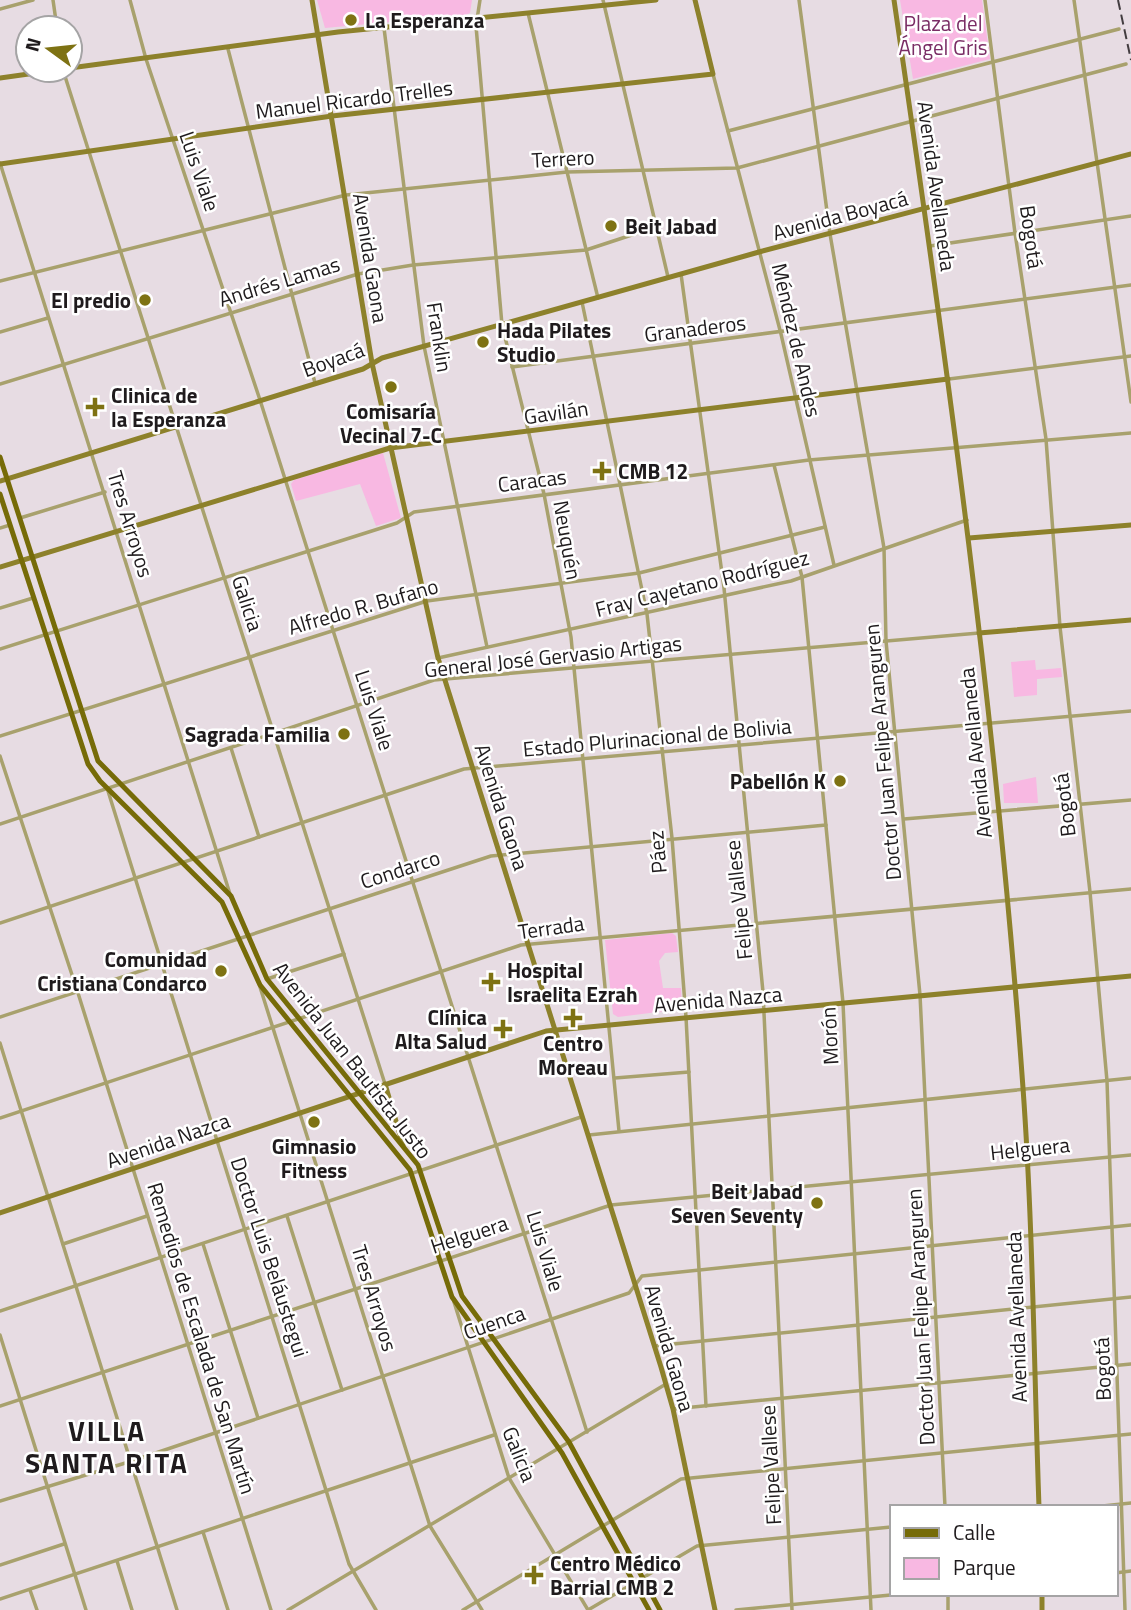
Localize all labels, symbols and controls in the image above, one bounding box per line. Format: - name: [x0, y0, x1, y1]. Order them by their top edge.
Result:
- place label: La Esperanza: [365, 4, 485, 36]
- park label: Plaza del Ángel Gris: [898, 7, 988, 63]
- marker: La Esperanza: [343, 12, 359, 28]
- north arrow: [14, 14, 84, 84]
- text: N: [16, 34, 48, 55]
- street label: Manuel Ricardo Trelles: [253, 71, 455, 127]
- street label: Avenida Avellaneda: [909, 99, 965, 273]
- street label: Luis Viale: [171, 127, 229, 215]
- street label: Terrero: [531, 140, 595, 176]
- street label: Avenida Boyacá: [769, 181, 912, 248]
- street label: Avenida Gaona: [345, 191, 397, 326]
- street label: Bogotá: [1012, 203, 1052, 271]
- place label: Beit Jabad: [625, 210, 717, 242]
- marker: Beit Jabad: [603, 218, 619, 234]
- street label: Andrés Lamas: [214, 247, 344, 315]
- street label: Méndez de Andes: [764, 260, 830, 420]
- place label: El predio: [51, 284, 131, 316]
- marker: El predio: [137, 292, 153, 308]
- street label: Franklin: [419, 300, 461, 374]
- street label: Granaderos: [642, 306, 748, 350]
- place label: Hada Pilates Studio: [497, 314, 611, 370]
- street label: Boyacá: [297, 333, 369, 385]
- marker: Hada Pilates Studio: [475, 334, 491, 350]
- place label: Clinica de la Esperanza: [111, 379, 226, 435]
- marker: Comisaría Vecinal 7-C: [383, 379, 399, 395]
- street label: Gavilán: [522, 392, 590, 432]
- place label: Comisaría Vecinal 7-C: [340, 395, 442, 451]
- marker: Clinica de la Esperanza: [85, 397, 105, 417]
- place label: CMB 12: [618, 455, 688, 487]
- street label: Caracas: [496, 460, 568, 500]
- marker: CMB 12: [592, 461, 612, 481]
- street label: Tres Arroyos: [100, 467, 162, 581]
- street label: Neuquén: [545, 498, 591, 582]
- street label: Fray Cayetano Rodríguez: [592, 541, 812, 625]
- street label: Alfredo R. Bufano: [284, 569, 442, 643]
- street label: Galicia: [224, 571, 272, 636]
- street label: Doctor Juan Felipe Aranguren: [855, 622, 909, 882]
- street label: General José Gervasio Artigas: [423, 627, 683, 685]
- street label: Luis Viale: [347, 666, 403, 754]
- street label: Avenida Avellaneda: [950, 666, 1000, 840]
- street label: Estado Plurinacional de Bolivia: [521, 709, 793, 765]
- place label: Sagrada Familia: [185, 718, 330, 750]
- marker: Sagrada Familia: [336, 726, 352, 742]
- street label: Avenida Gaona: [467, 740, 538, 875]
- place label: Pabellón K: [730, 765, 827, 797]
- street label: Bogotá: [1044, 771, 1084, 839]
- marker: Pabellón K: [832, 773, 848, 789]
- street label: Páez: [639, 829, 675, 875]
- street label: Felipe Vallese: [716, 839, 760, 961]
- street label: Condarco: [356, 841, 444, 897]
- street label: Terrada: [516, 906, 587, 947]
- place label: Comunidad Cristiana Condarco: [37, 943, 207, 999]
- place label: Hospital Israelita Ezrah: [507, 954, 638, 1010]
- street label: Avenida Juan Bautista Justo: [266, 955, 440, 1165]
- marker: Comunidad Cristiana Condarco: [213, 963, 229, 979]
- marker: Hospital Israelita Ezrah: [481, 972, 501, 992]
- street label: Avenida Nazca: [653, 977, 784, 1021]
- place label: Clínica Alta Salud: [395, 1001, 487, 1057]
- street label: Morón: [812, 1006, 846, 1066]
- marker: Centro Moreau: [563, 1008, 583, 1028]
- marker: Clínica Alta Salud: [493, 1019, 513, 1039]
- place label: Centro Moreau: [538, 1027, 608, 1083]
- street label: Avenida Nazca: [102, 1104, 234, 1176]
- marker: Gimnasio Fitness: [306, 1114, 322, 1130]
- street label: Helguera: [989, 1128, 1072, 1168]
- place label: Gimnasio Fitness: [272, 1130, 356, 1186]
- street label: Doctor Luis Beláustegui: [223, 1153, 317, 1361]
- place label: Beit Jabad Seven Seventy: [671, 1175, 803, 1231]
- street label: Remedios de Escalada de San Martín: [139, 1178, 265, 1498]
- street label: Doctor Juan Felipe Aranguren: [897, 1188, 943, 1446]
- marker: Beit Jabad Seven Seventy: [809, 1195, 825, 1211]
- street label: Helguera: [426, 1206, 512, 1262]
- street label: Luis Viale: [519, 1207, 573, 1295]
- street label: Avenida Avellaneda: [997, 1230, 1035, 1403]
- street label: Tres Arroyos: [344, 1241, 406, 1355]
- street label: Avenida Gaona: [637, 1281, 704, 1416]
- street label: Cuenca: [459, 1296, 530, 1348]
- street label: Bogotá: [1085, 1336, 1119, 1401]
- street label: Felipe Vallese: [751, 1404, 789, 1526]
- district label: VILLA SANTA RITA: [25, 1409, 189, 1484]
- street label: Galicia: [494, 1421, 546, 1487]
- legend: [890, 1505, 1117, 1596]
- text: Calle: [953, 1516, 995, 1548]
- place label: Centro Médico Barrial CMB 2: [550, 1547, 681, 1603]
- text: Parque: [953, 1551, 1016, 1583]
- marker: Centro Médico Barrial CMB 2: [524, 1565, 544, 1585]

